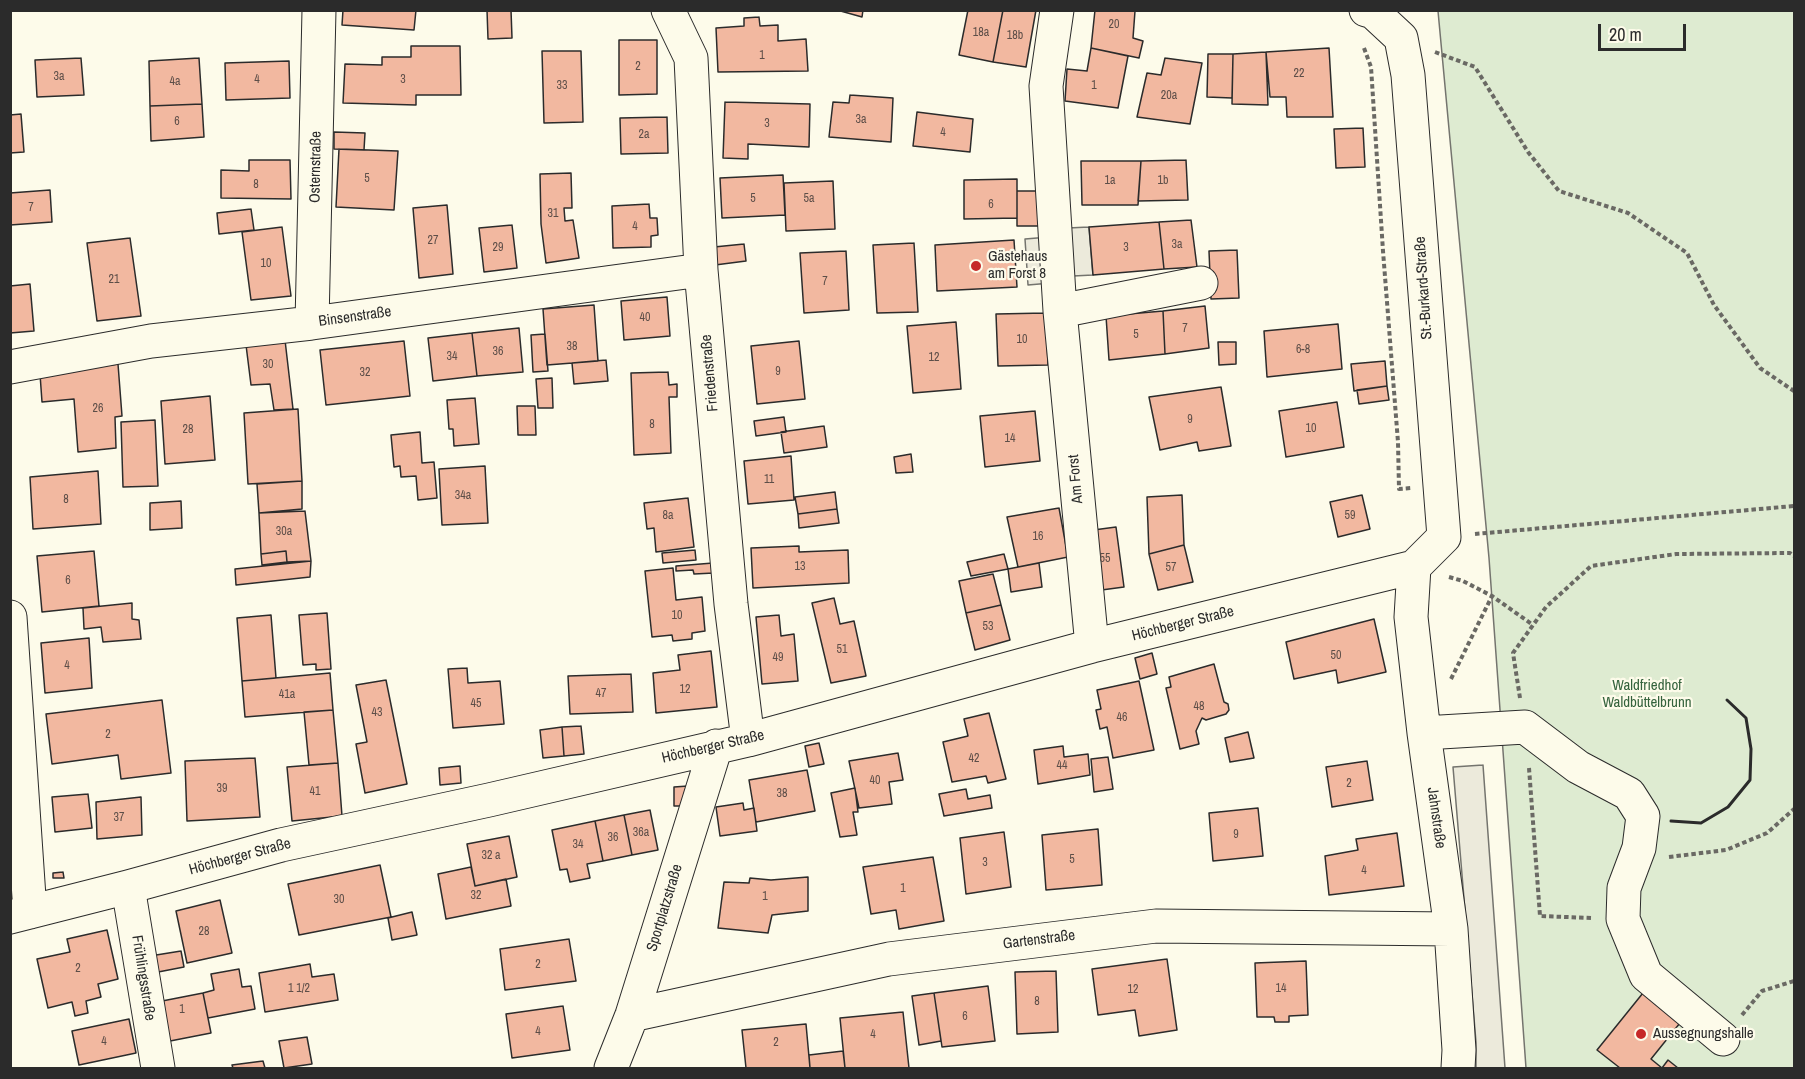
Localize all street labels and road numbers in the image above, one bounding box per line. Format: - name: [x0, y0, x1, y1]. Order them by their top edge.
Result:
- street label: Osternstraße: [306, 131, 326, 203]
- street label: St.-Burkard-Straße: [1411, 236, 1437, 340]
- street label: Binsenstraße: [318, 303, 392, 331]
- street label: Friedenstraße: [698, 334, 722, 412]
- street label: Am Forst: [1065, 454, 1087, 504]
- street label: Höchberger Straße: [1130, 603, 1236, 645]
- street label: Höchberger Straße: [660, 726, 766, 768]
- street label: Jahnstraße: [1423, 786, 1449, 850]
- street label: Höchberger Straße: [187, 835, 293, 879]
- street label: Sportplatzstraße: [643, 862, 687, 954]
- street label: Gartenstraße: [1002, 927, 1076, 953]
- street label: Frühlingsstraße: [127, 934, 159, 1022]

